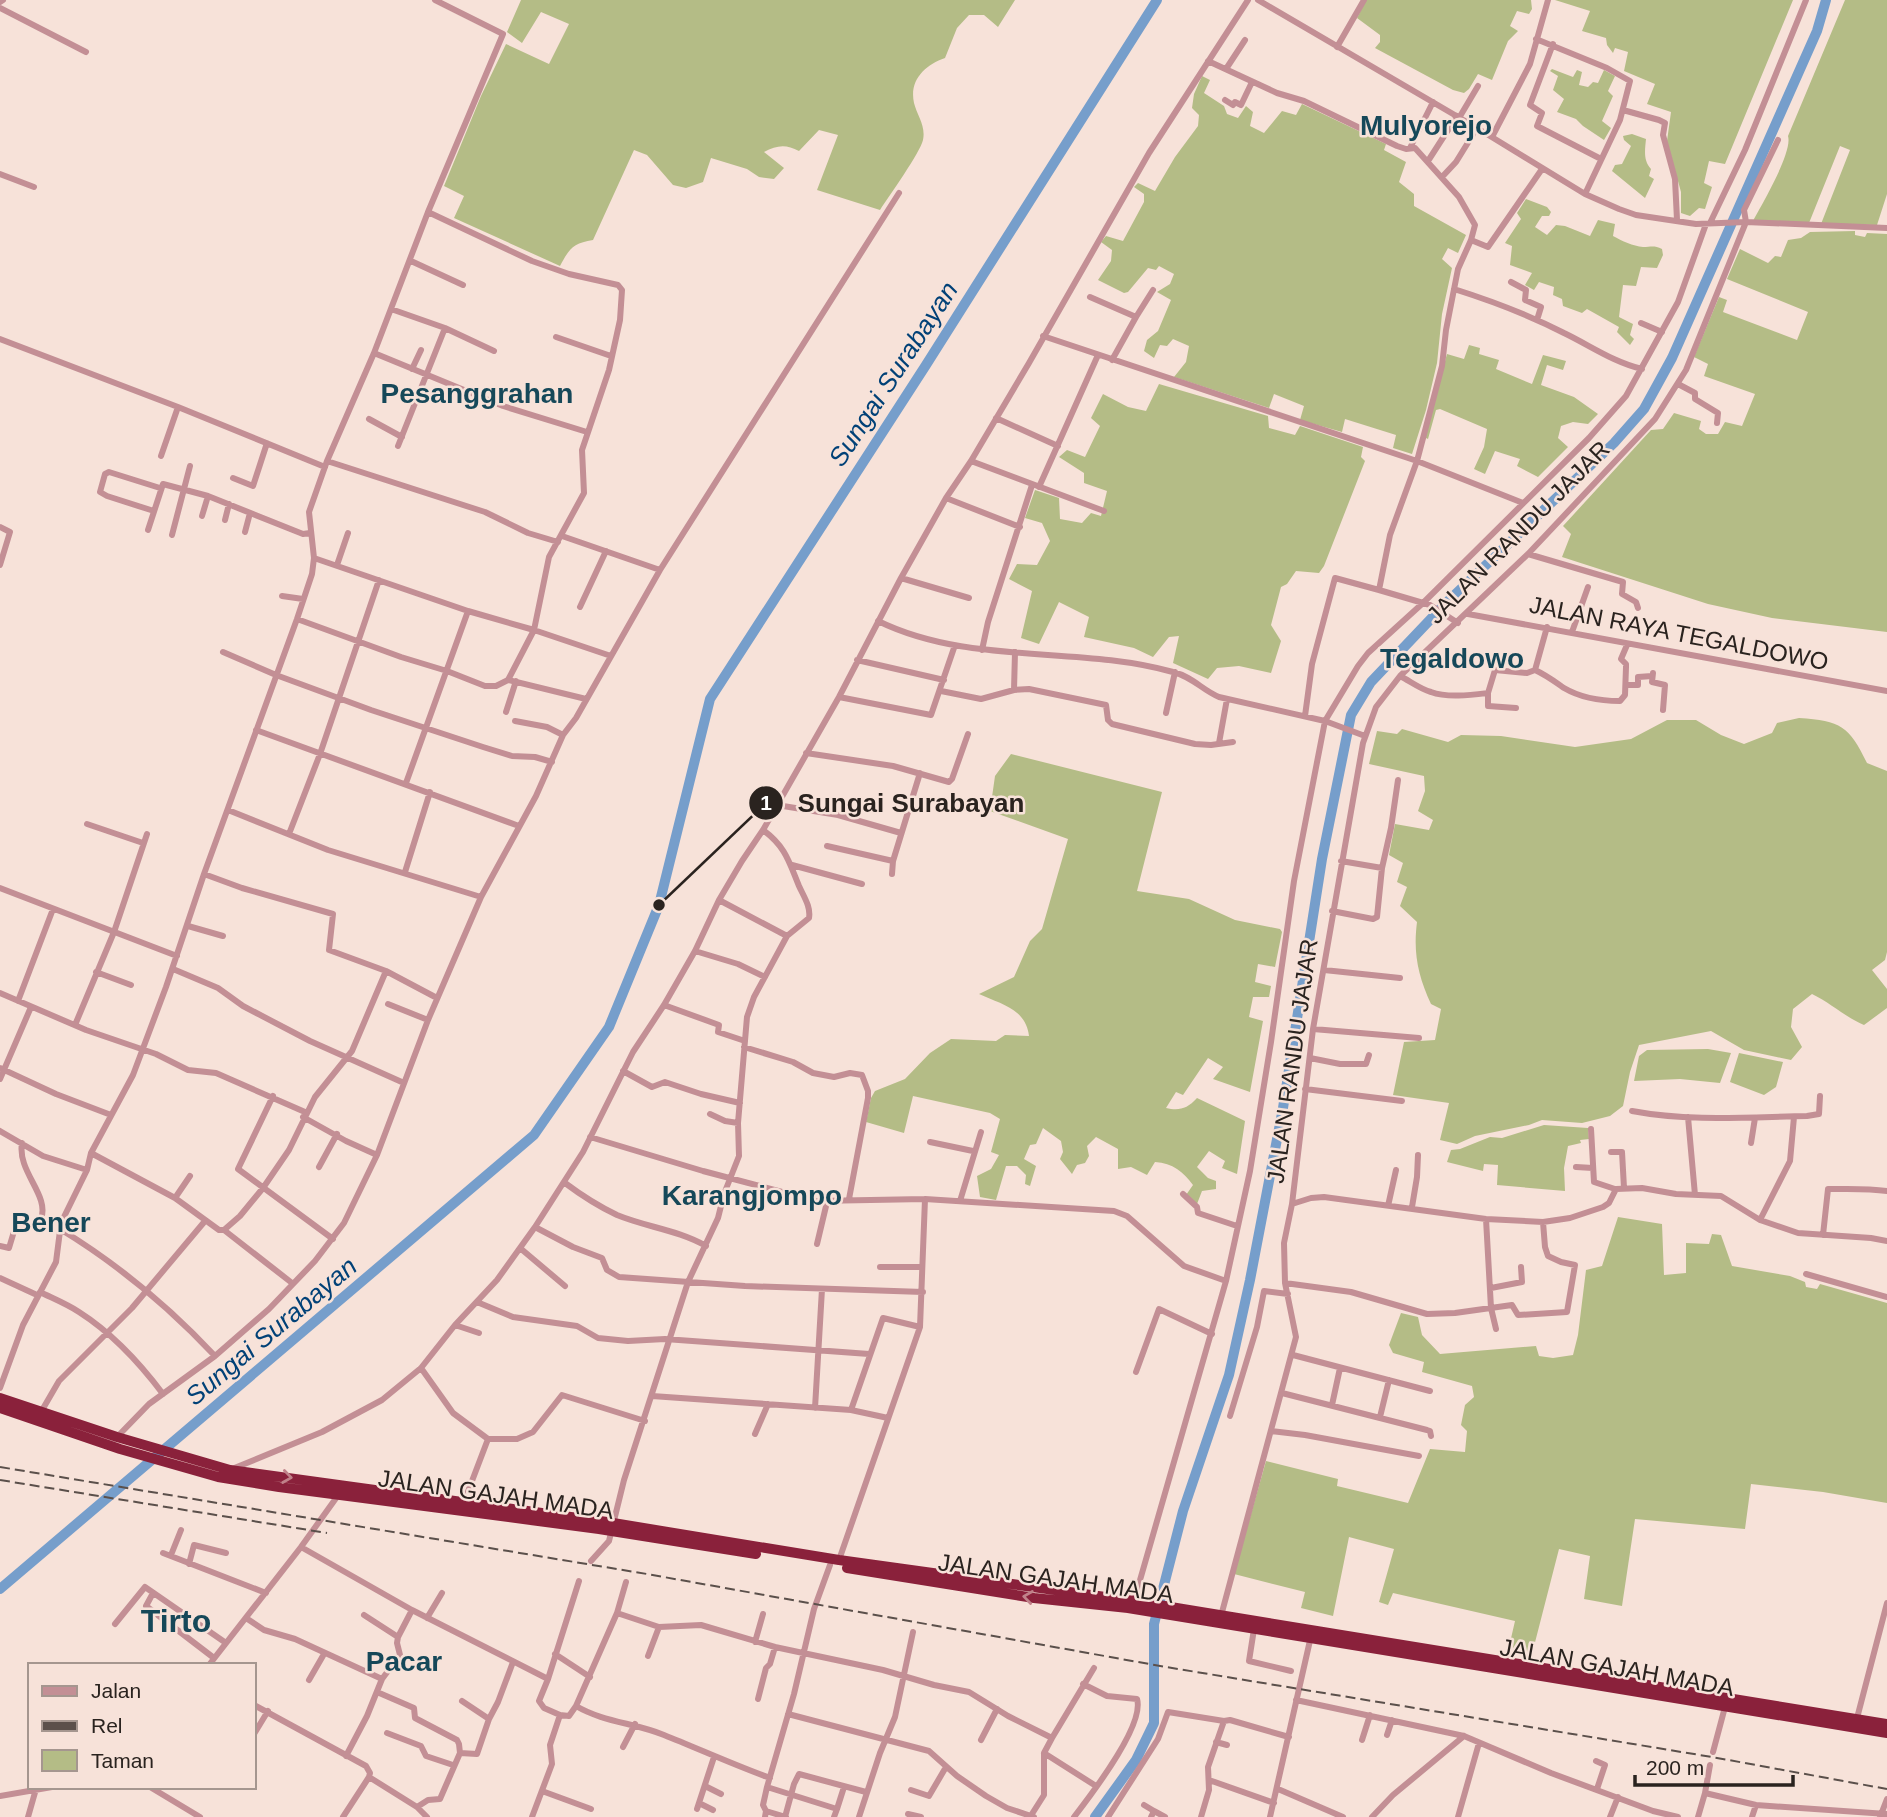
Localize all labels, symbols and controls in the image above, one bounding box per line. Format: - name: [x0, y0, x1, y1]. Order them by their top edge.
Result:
- district label: Mulyorejo: [1360, 110, 1492, 141]
- water label: Sungai Surabayan: [822, 276, 964, 472]
- district label: Pesanggrahan: [381, 378, 573, 409]
- street label: JALAN RANDU JAJAR: [1421, 435, 1615, 629]
- street label: JALAN RAYA TEGALDOWO: [1527, 591, 1831, 675]
- district label: Tegaldowo: [1380, 643, 1524, 674]
- callout: Sungai Surabayan: [748, 780, 1038, 827]
- text: Sungai Surabayan: [798, 788, 1024, 818]
- text: 1: [760, 791, 772, 814]
- street label: JALAN RANDU JAJAR: [1261, 937, 1323, 1185]
- district label: Karangjompo: [662, 1180, 842, 1211]
- district label: Bener: [11, 1207, 91, 1238]
- water label: Sungai Surabayan: [179, 1251, 363, 1411]
- street label: JALAN GAJAH MADA: [377, 1464, 615, 1524]
- one-way arrow: [281, 1470, 293, 1485]
- street label: JALAN GAJAH MADA: [937, 1548, 1175, 1608]
- one-way arrow: [1022, 1589, 1034, 1604]
- district label: Tirto: [141, 1603, 211, 1639]
- street label: JALAN GAJAH MADA: [1498, 1633, 1736, 1701]
- district label: Pacar: [366, 1646, 442, 1677]
- legend: [28, 1663, 256, 1789]
- text: Jalan: [91, 1679, 141, 1702]
- text: Rel: [91, 1714, 123, 1737]
- scale bar: [1635, 1744, 1792, 1788]
- text: Taman: [91, 1749, 154, 1772]
- text: 200 m: [1646, 1756, 1704, 1779]

